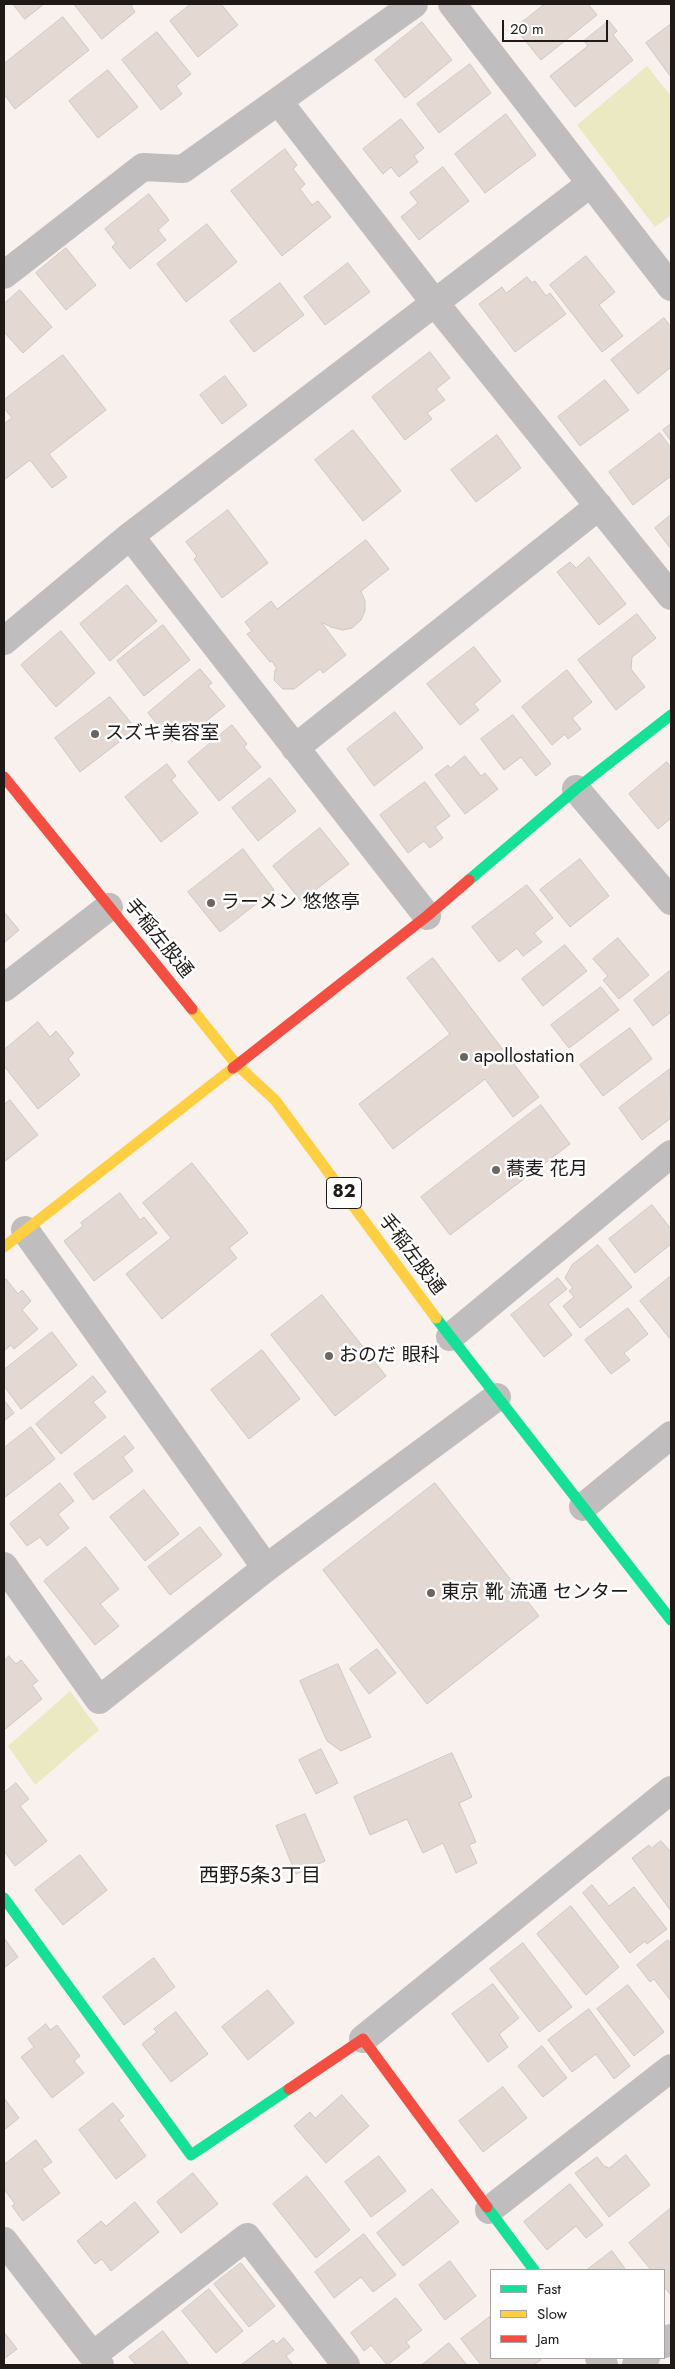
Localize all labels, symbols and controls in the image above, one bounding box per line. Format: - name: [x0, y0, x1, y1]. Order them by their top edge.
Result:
- scale bar: [505, 10, 611, 42]
- text: 20 m: [510, 18, 544, 40]
- place label: スズキ美容室: [105, 723, 219, 745]
- marker: スズキ美容室: [89, 728, 101, 740]
- place label: ラーメン 悠悠亭: [221, 892, 360, 914]
- street label: 手稲左股通: [119, 895, 197, 983]
- marker: ラーメン 悠悠亭: [205, 897, 217, 909]
- place label: apollostation: [474, 1046, 575, 1068]
- marker: apollostation: [458, 1051, 470, 1063]
- place label: 蕎麦 花月: [506, 1159, 588, 1181]
- marker: 蕎麦 花月: [490, 1164, 502, 1176]
- road number: 82: [326, 1178, 362, 1208]
- street label: 手稲左股通: [373, 1210, 449, 1300]
- place label: おのだ 眼科: [339, 1345, 440, 1367]
- marker: おのだ 眼科: [323, 1350, 335, 1362]
- place label: 東京 靴 流通 センター: [441, 1582, 629, 1604]
- marker: 東京 靴 流通 センター: [425, 1587, 437, 1599]
- district label: 西野5条3丁目: [199, 1865, 321, 1889]
- legend: [490, 2269, 665, 2359]
- text: Fast: [537, 2278, 561, 2300]
- text: Slow: [537, 2303, 567, 2325]
- text: Jam: [537, 2328, 560, 2350]

